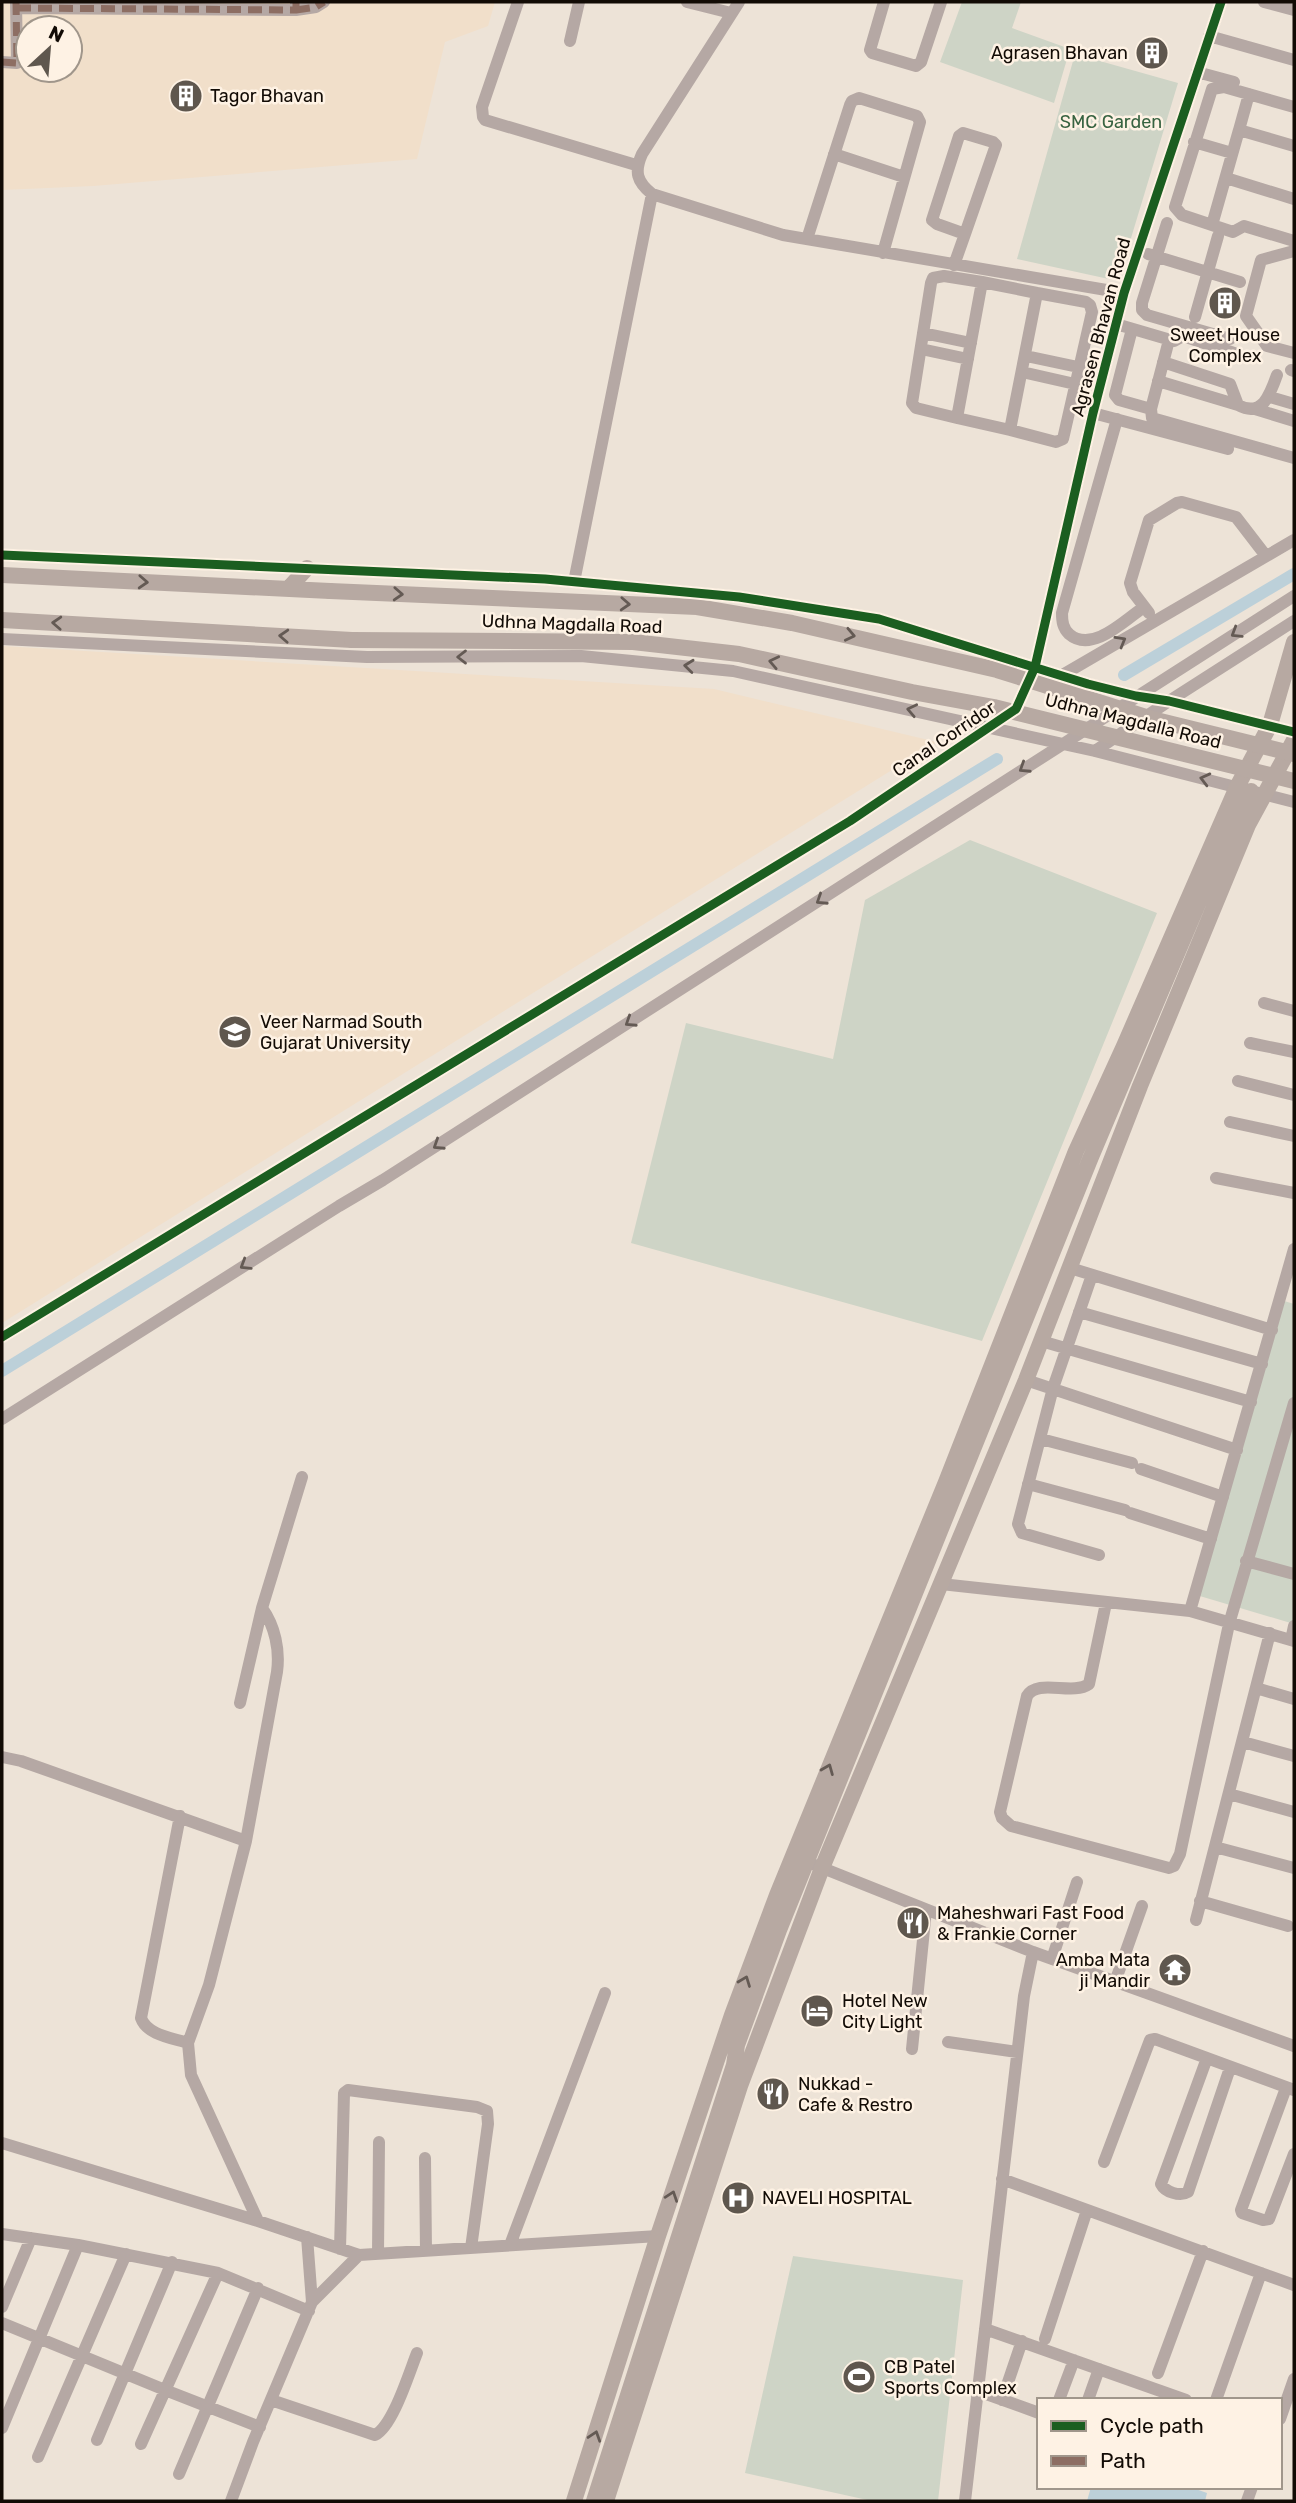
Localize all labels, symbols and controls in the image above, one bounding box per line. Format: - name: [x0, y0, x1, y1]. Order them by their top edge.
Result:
- north arrow: [14, 14, 84, 84]
- text: N: [45, 21, 67, 48]
- building icon: Agrasen Bhavan: [1133, 34, 1171, 72]
- place label: Agrasen Bhavan: [991, 42, 1128, 64]
- building icon: Tagor Bhavan: [167, 77, 205, 115]
- place label: Tagor Bhavan: [210, 85, 324, 107]
- park label: SMC Garden: [1060, 111, 1162, 133]
- street label: Agrasen Bhavan Road: [1067, 235, 1135, 419]
- building icon: Sweet House Complex: [1206, 284, 1244, 322]
- place label: Sweet House Complex: [1170, 324, 1280, 367]
- one-way arrow: [138, 574, 149, 589]
- one-way arrow: [393, 586, 404, 601]
- one-way arrow: [620, 596, 631, 611]
- street label: Udhna Magdalla Road: [481, 610, 663, 638]
- one-way arrow: [51, 616, 62, 631]
- one-way arrow: [1231, 624, 1244, 637]
- one-way arrow: [844, 627, 856, 642]
- one-way arrow: [278, 629, 289, 644]
- one-way arrow: [1114, 636, 1127, 649]
- one-way arrow: [456, 649, 466, 665]
- one-way arrow: [768, 655, 780, 670]
- one-way arrow: [683, 659, 694, 674]
- street label: Udhna Magdalla Road: [1043, 688, 1223, 754]
- street label: Canal Corridor: [888, 696, 1000, 782]
- one-way arrow: [906, 704, 918, 719]
- one-way arrow: [1019, 760, 1032, 773]
- one-way arrow: [1199, 773, 1211, 787]
- one-way arrow: [816, 891, 829, 904]
- place label: Veer Narmad South Gujarat University: [260, 1011, 423, 1054]
- school or university icon: Veer Narmad South Gujarat University: [216, 1013, 254, 1051]
- one-way arrow: [624, 1014, 637, 1027]
- one-way arrow: [433, 1136, 446, 1149]
- one-way arrow: [240, 1256, 253, 1269]
- one-way arrow: [820, 1764, 834, 1777]
- place label: Maheshwari Fast Food & Frankie Corner: [937, 1902, 1124, 1945]
- restaurant icon: Maheshwari Fast Food & Frankie Corner: [894, 1904, 932, 1942]
- place label: Amba Mata ji Mandir: [1056, 1949, 1150, 1992]
- temple icon: Amba Mata ji Mandir: [1156, 1951, 1194, 1989]
- one-way arrow: [737, 1975, 751, 1987]
- place label: Hotel New City Light: [842, 1990, 928, 2033]
- hotel icon: Hotel New City Light: [798, 1992, 836, 2030]
- place label: Nukkad - Cafe & Restro: [798, 2073, 913, 2116]
- restaurant icon: Nukkad - Cafe & Restro: [754, 2075, 792, 2113]
- hospital icon: NAVELI HOSPITAL: [719, 2179, 757, 2217]
- place label: NAVELI HOSPITAL: [762, 2187, 912, 2209]
- one-way arrow: [664, 2191, 678, 2203]
- place label: CB Patel Sports Complex: [884, 2356, 1017, 2399]
- sports icon: CB Patel Sports Complex: [840, 2358, 878, 2396]
- legend: [1037, 2398, 1282, 2489]
- text: Cycle path: [1100, 2413, 1204, 2438]
- one-way arrow: [587, 2430, 601, 2443]
- text: Path: [1100, 2448, 1146, 2473]

